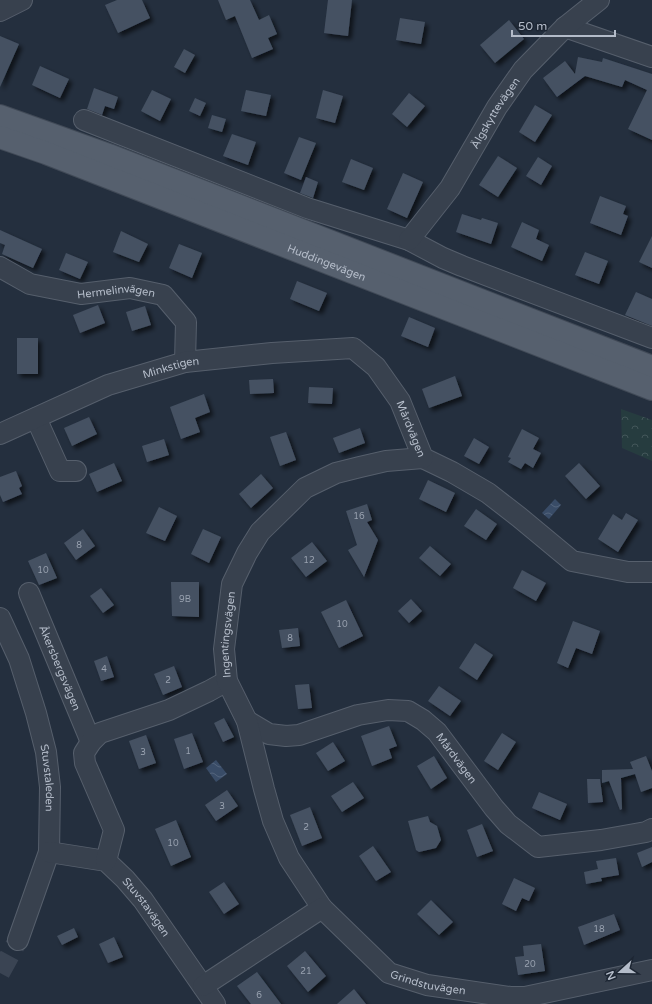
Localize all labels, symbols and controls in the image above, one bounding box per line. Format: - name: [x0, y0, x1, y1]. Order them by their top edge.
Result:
- scale bar: [512, 12, 615, 38]
- text: 50 m: [518, 19, 547, 33]
- street label: Älgskyttevägen: [468, 75, 523, 151]
- street label: Huddingevägen: [285, 242, 368, 284]
- street label: Hermelinvägen: [76, 282, 156, 301]
- street label: Minkstigen: [141, 355, 200, 381]
- street label: Mårdvägen: [394, 399, 428, 459]
- house number: 16: [353, 511, 365, 522]
- house number: 8: [76, 540, 82, 551]
- house number: 12: [303, 555, 315, 566]
- house number: 10: [37, 565, 49, 576]
- street label: Ingentingsvägen: [218, 591, 238, 678]
- house number: 9B: [179, 594, 191, 605]
- house number: 10: [336, 619, 348, 630]
- street label: Åkersbergsvägen: [36, 623, 83, 713]
- house number: 8: [287, 633, 293, 644]
- house number: 4: [101, 664, 107, 675]
- house number: 2: [165, 675, 171, 686]
- street label: Mårdvägen: [433, 731, 479, 786]
- street label: Stuvstaleden: [37, 743, 56, 812]
- house number: 1: [185, 746, 191, 757]
- house number: 3: [140, 747, 146, 758]
- house number: 3: [219, 801, 225, 812]
- house number: 2: [303, 822, 309, 833]
- house number: 10: [167, 838, 179, 849]
- street label: Stuvstavägen: [120, 875, 172, 939]
- house number: 18: [593, 924, 605, 935]
- north arrow: [600, 952, 640, 992]
- house number: 20: [524, 959, 536, 970]
- house number: 21: [300, 966, 312, 977]
- street label: Grindstuvägen: [389, 968, 466, 998]
- text: N: [603, 969, 619, 982]
- house number: 6: [256, 990, 262, 1001]

